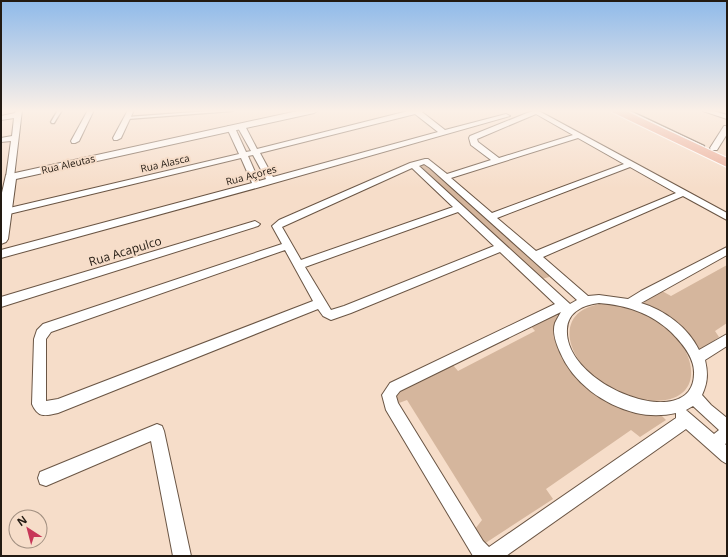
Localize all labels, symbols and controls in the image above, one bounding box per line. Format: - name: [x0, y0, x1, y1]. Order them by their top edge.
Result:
- street label: Rua Aleutas: [40, 151, 97, 177]
- street label: Rua Alasca: [139, 151, 191, 175]
- street label: Rua Açores: [224, 161, 278, 188]
- street label: Rua Acapulco: [87, 232, 163, 270]
- north arrow: [8, 509, 48, 549]
- text: N: [14, 512, 30, 529]

